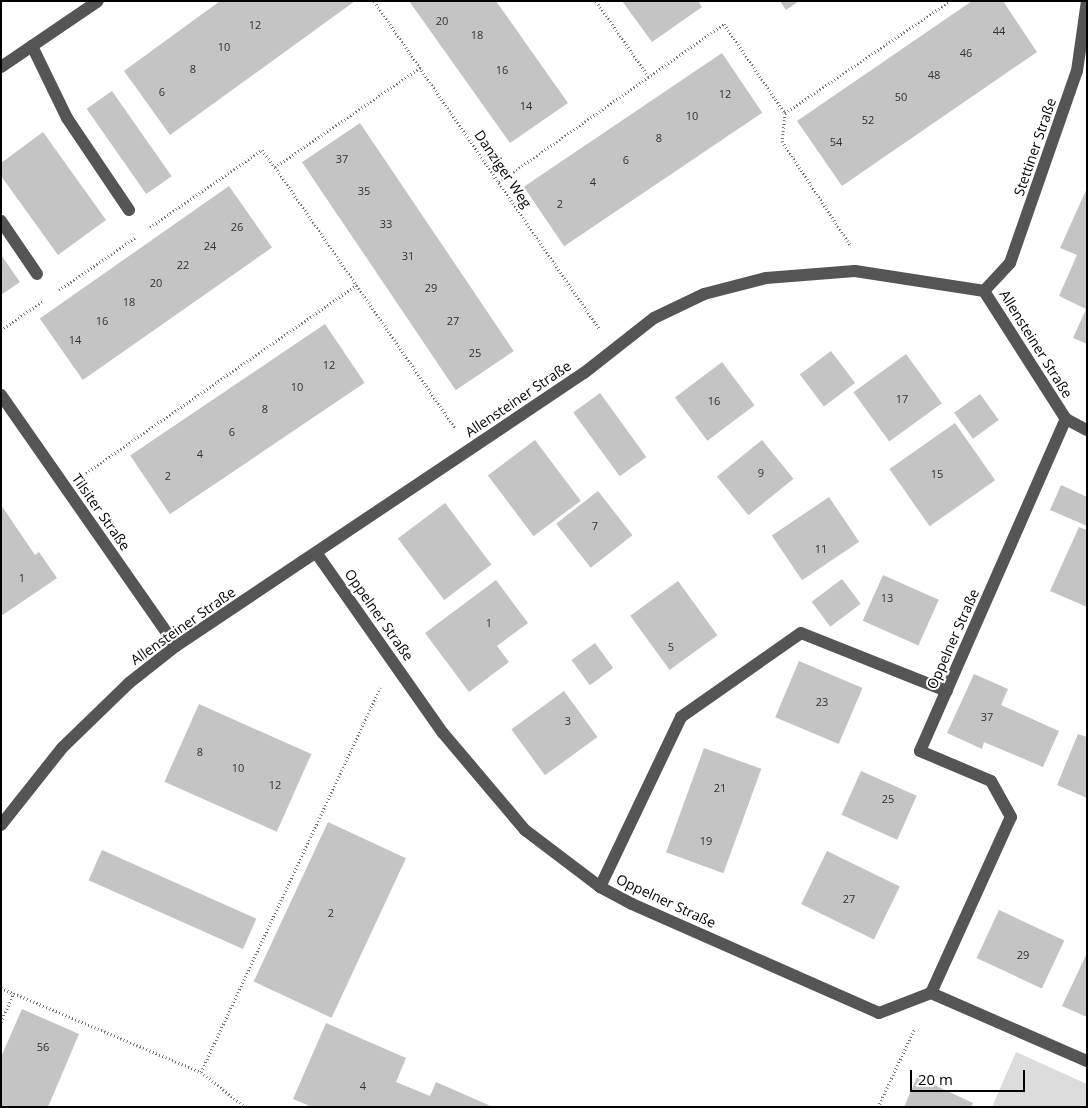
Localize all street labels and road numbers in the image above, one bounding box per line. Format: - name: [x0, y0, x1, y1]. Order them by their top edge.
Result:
- street label: Stettiner Straße: [1010, 96, 1060, 198]
- street label: Danziger Weg: [471, 127, 535, 211]
- street label: Allensteiner Straße: [996, 287, 1076, 401]
- street label: Allensteiner Straße: [462, 357, 574, 441]
- street label: Tilsiter Straße: [68, 470, 134, 554]
- street label: Oppelner Straße: [341, 566, 417, 664]
- street label: Allensteiner Straße: [127, 584, 239, 668]
- street label: Oppelner Straße: [923, 586, 983, 692]
- street label: Oppelner Straße: [614, 871, 718, 931]

